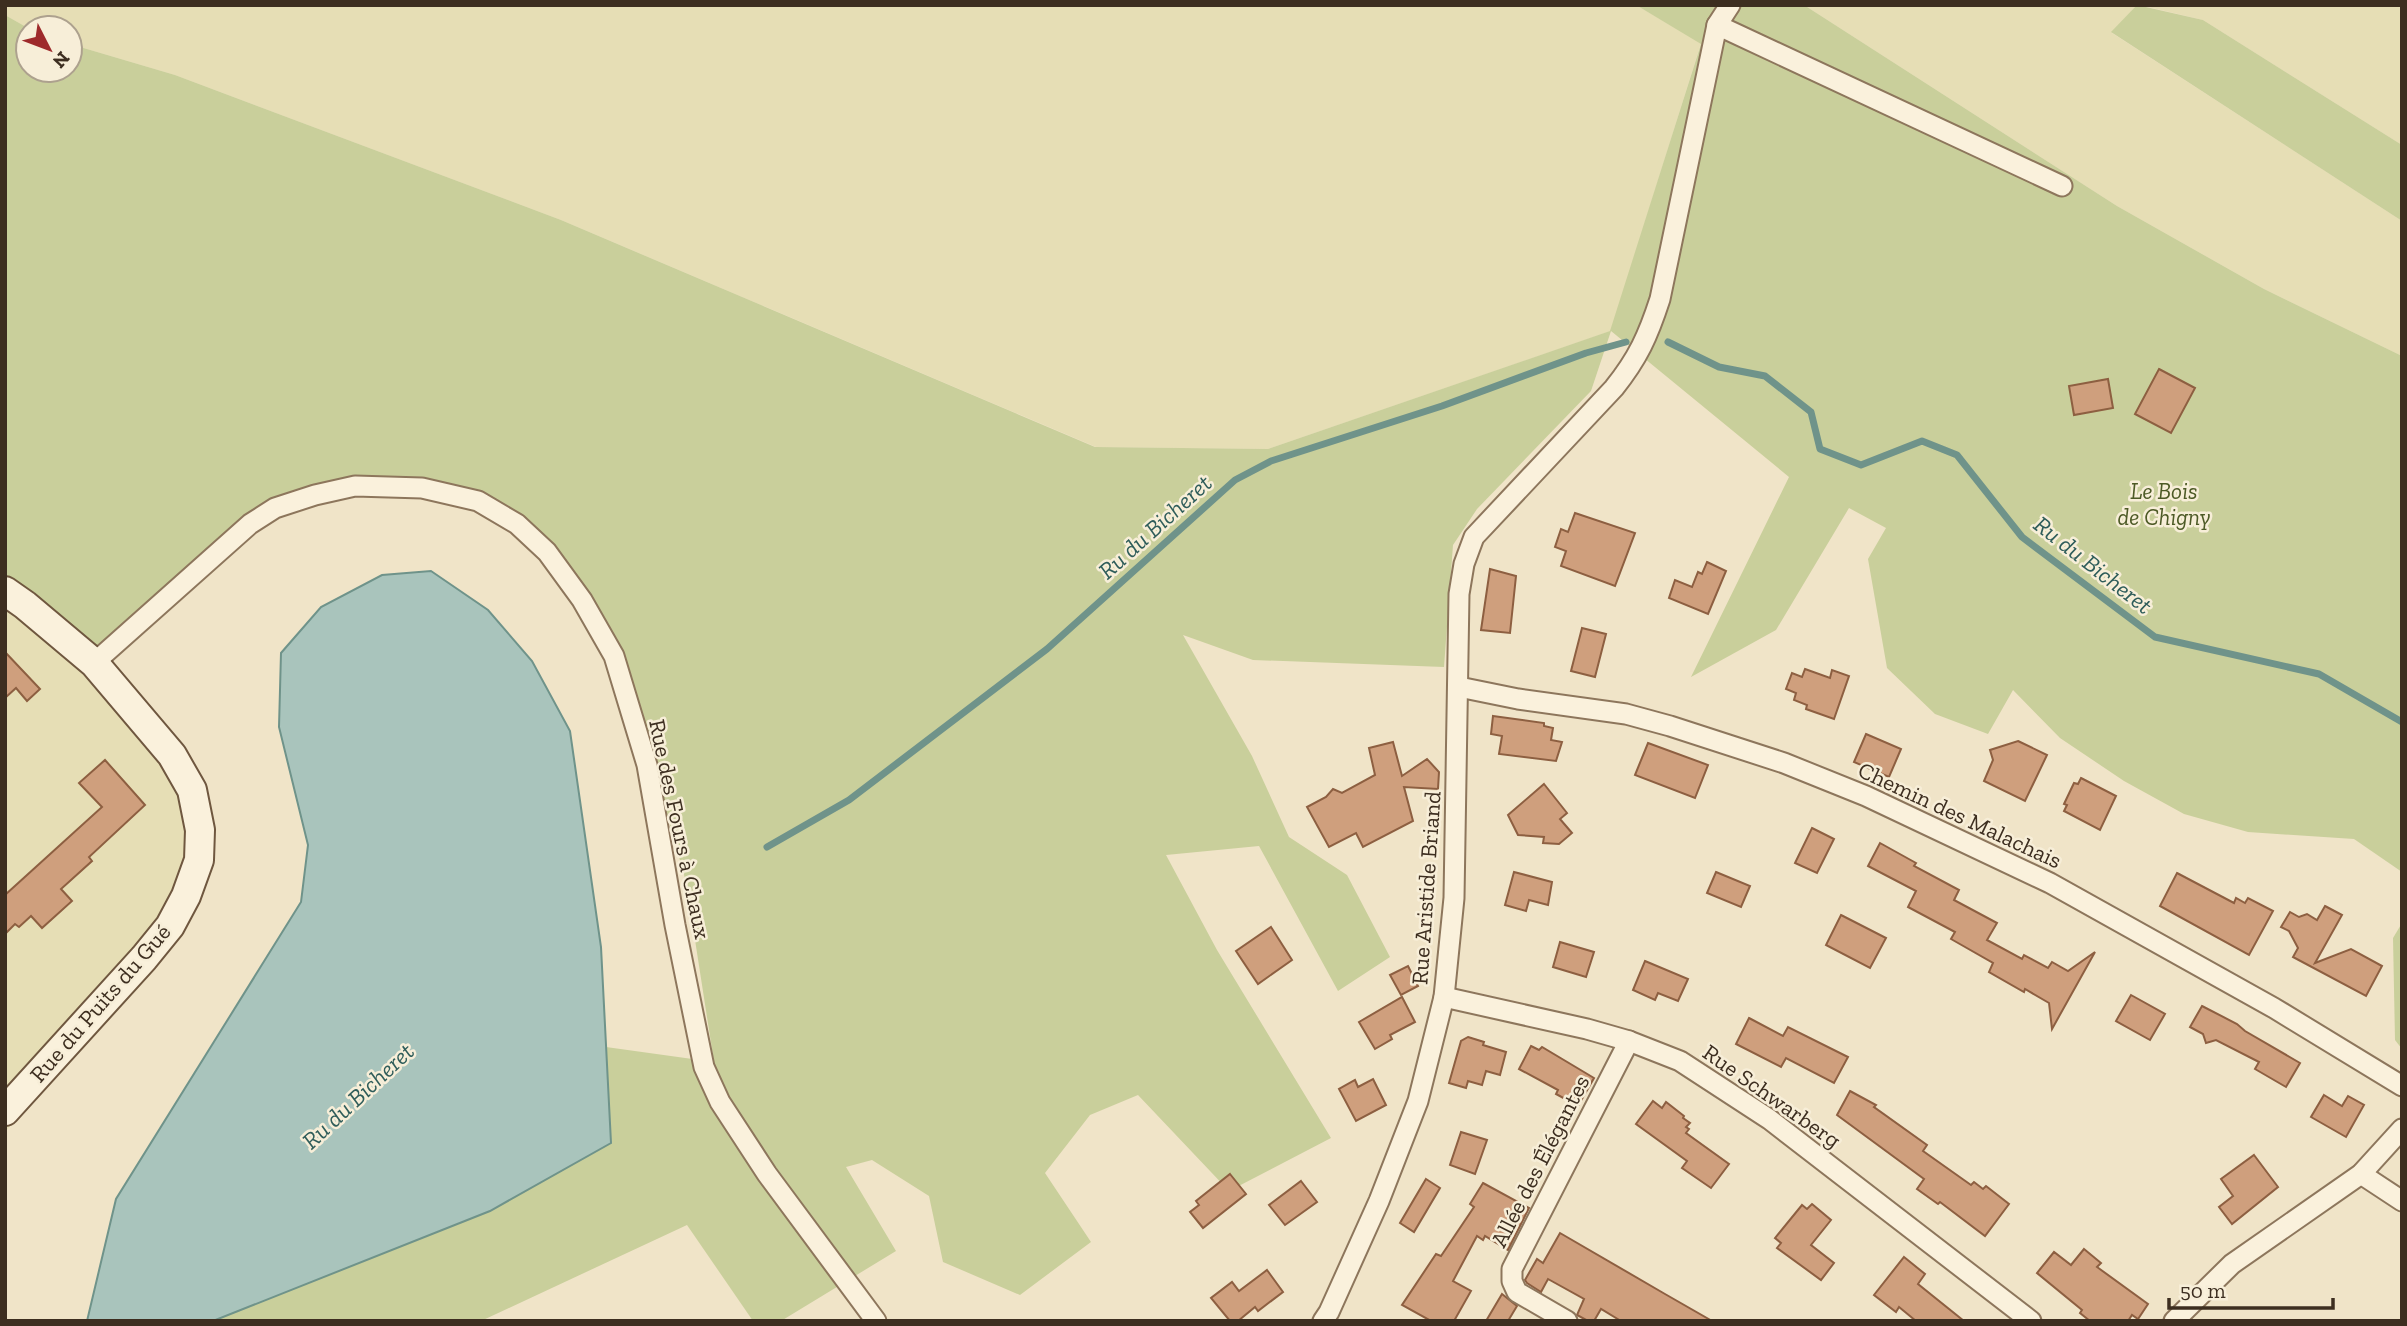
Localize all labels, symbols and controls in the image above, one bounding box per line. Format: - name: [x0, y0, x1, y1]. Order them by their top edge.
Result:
- north arrow: [14, 14, 84, 84]
- text: N: [48, 47, 75, 73]
- water label: Ru du Bicheret: [1092, 468, 1217, 585]
- park label: Le Bois de Chigny: [2117, 477, 2211, 531]
- water label: Ru du Bicheret: [2028, 509, 2158, 620]
- street label: Rue des Fours à Chaux: [643, 717, 717, 942]
- street label: Chemin des Malachais: [1854, 756, 2066, 874]
- street label: Rue Aristide Briand: [1405, 790, 1447, 986]
- street label: Rue du Puits du Gué: [24, 918, 176, 1088]
- water label: Ru du Bicheret: [296, 1036, 420, 1155]
- street label: Rue Schwarberg: [1698, 1038, 1847, 1154]
- street label: Allée des Élégantes: [1485, 1070, 1595, 1252]
- scale bar: [2169, 1266, 2334, 1310]
- text: 50 m: [2180, 1278, 2226, 1303]

